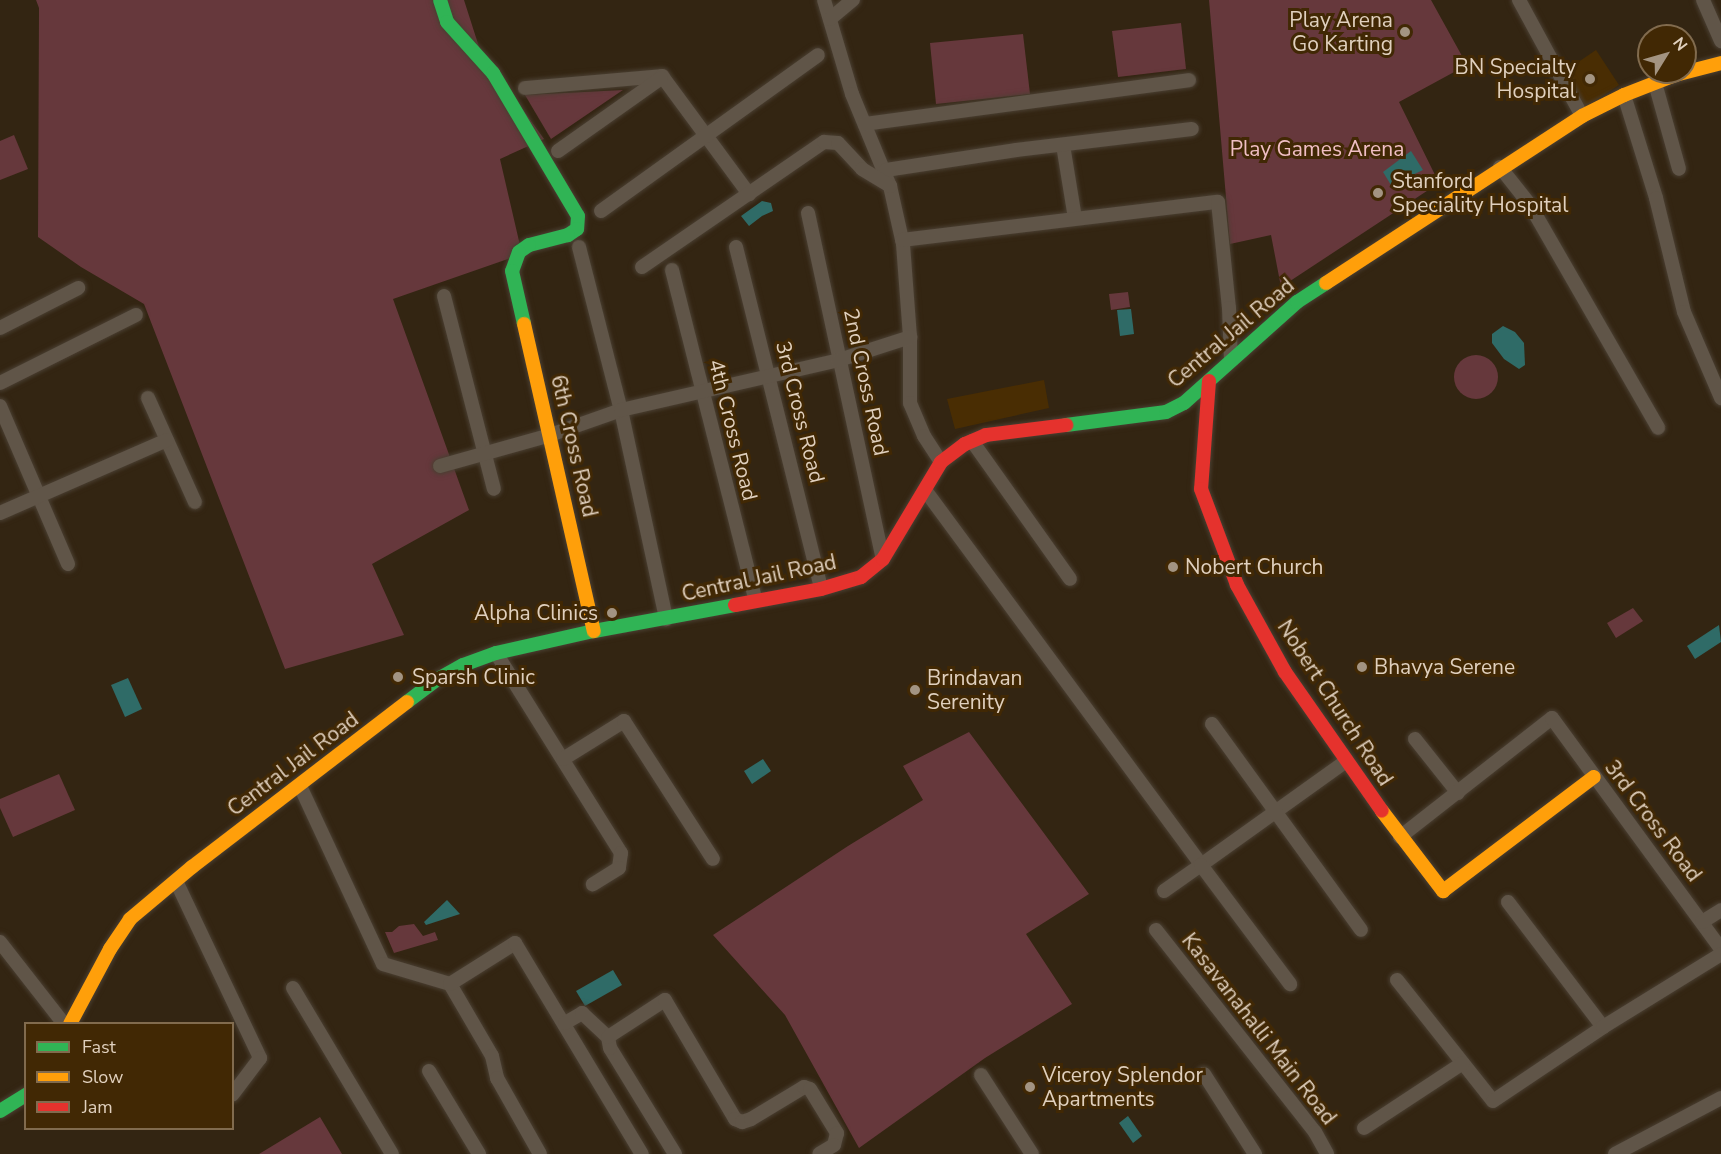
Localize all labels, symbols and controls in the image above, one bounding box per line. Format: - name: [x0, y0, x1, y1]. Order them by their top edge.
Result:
- place label: Play Arena Go Karting: [1289, 7, 1393, 57]
- north arrow: [1637, 24, 1697, 84]
- marker: Play Arena Go Karting: [1398, 25, 1412, 39]
- text: N: [1667, 33, 1692, 56]
- place label: BN Specialty Hospital: [1455, 54, 1576, 104]
- marker: BN Specialty Hospital: [1581, 70, 1599, 88]
- park label: Play Games Arena: [1230, 136, 1404, 162]
- place label: Stanford Speciality Hospital: [1392, 168, 1568, 218]
- marker: Stanford Speciality Hospital: [1369, 184, 1387, 202]
- street label: Central Jail Road: [1163, 273, 1299, 393]
- street label: 2nd Cross Road: [838, 306, 894, 458]
- street label: 3rd Cross Road: [770, 338, 830, 486]
- street label: 4th Cross Road: [703, 357, 763, 503]
- street label: 6th Cross Road: [545, 373, 603, 519]
- street label: Central Jail Road: [679, 549, 839, 607]
- place label: Nobert Church: [1185, 554, 1323, 580]
- marker: Nobert Church: [1166, 560, 1180, 574]
- place label: Alpha Clinics: [474, 600, 598, 626]
- marker: Alpha Clinics: [603, 604, 621, 622]
- street label: Nobert Church Road: [1272, 615, 1398, 791]
- place label: Bhavya Serene: [1374, 654, 1515, 680]
- marker: Bhavya Serene: [1355, 660, 1369, 674]
- place label: Sparsh Clinic: [412, 664, 535, 690]
- place label: Brindavan Serenity: [927, 665, 1022, 715]
- marker: Sparsh Clinic: [389, 668, 407, 686]
- marker: Brindavan Serenity: [908, 683, 922, 697]
- street label: Central Jail Road: [223, 707, 363, 821]
- street label: 3rd Cross Road: [1599, 755, 1707, 887]
- street label: Kasavanahalli Main Road: [1176, 928, 1342, 1130]
- legend: [24, 1022, 234, 1130]
- text: Fast: [82, 1035, 116, 1059]
- place label: Viceroy Splendor Apartments: [1042, 1062, 1203, 1112]
- text: Slow: [82, 1065, 123, 1089]
- marker: Viceroy Splendor Apartments: [1023, 1080, 1037, 1094]
- text: Jam: [82, 1095, 113, 1119]

